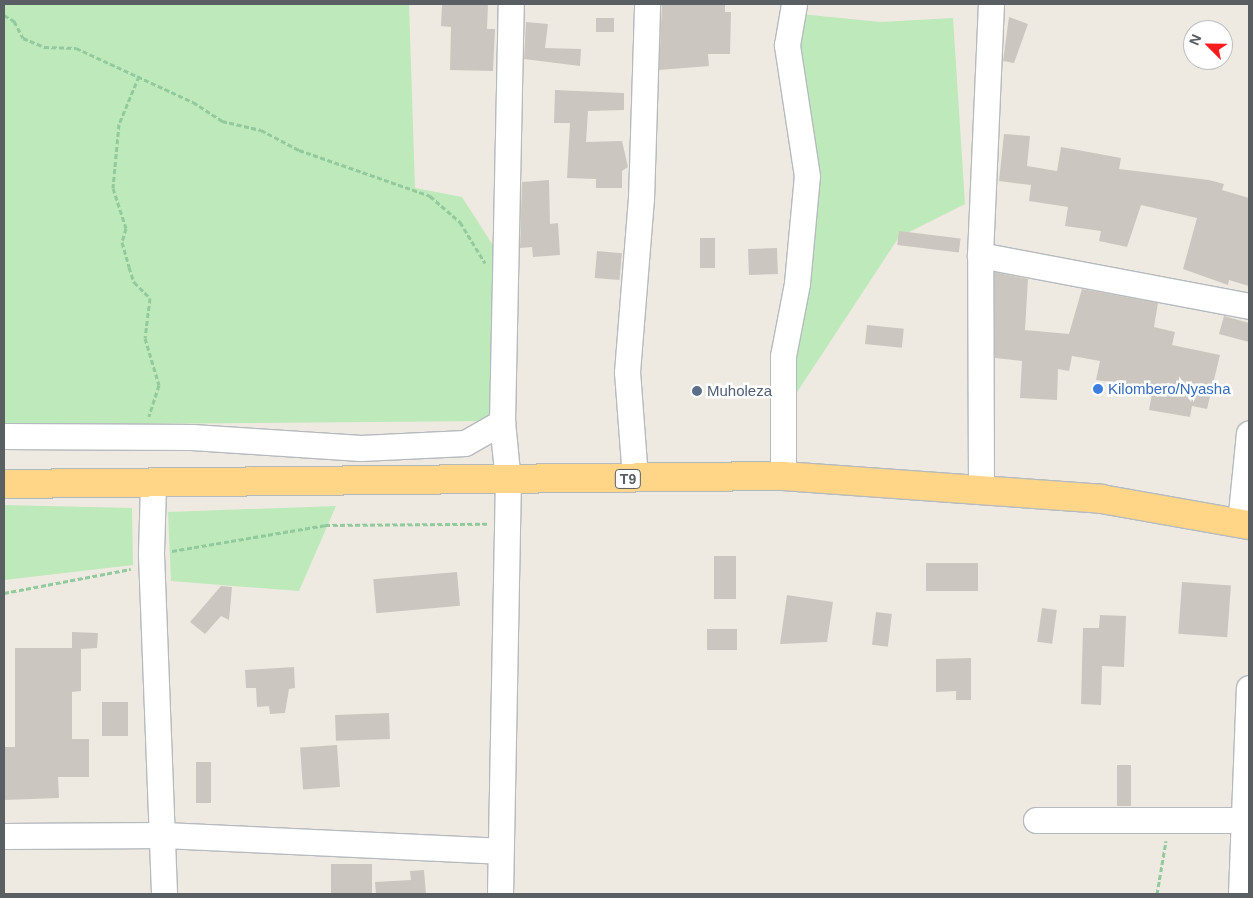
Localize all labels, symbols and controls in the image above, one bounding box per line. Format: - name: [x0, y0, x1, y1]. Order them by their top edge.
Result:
- north arrow: [1183, 20, 1233, 70]
- text: N: [1186, 32, 1204, 47]
- place label: Kilombero/Nyasha: [1108, 380, 1231, 398]
- place label: Muholeza: [707, 382, 772, 400]
- marker: Kilombero/Nyasha: [1092, 383, 1104, 395]
- marker: Muholeza: [691, 385, 703, 397]
- road number: T9: [614, 468, 642, 490]

